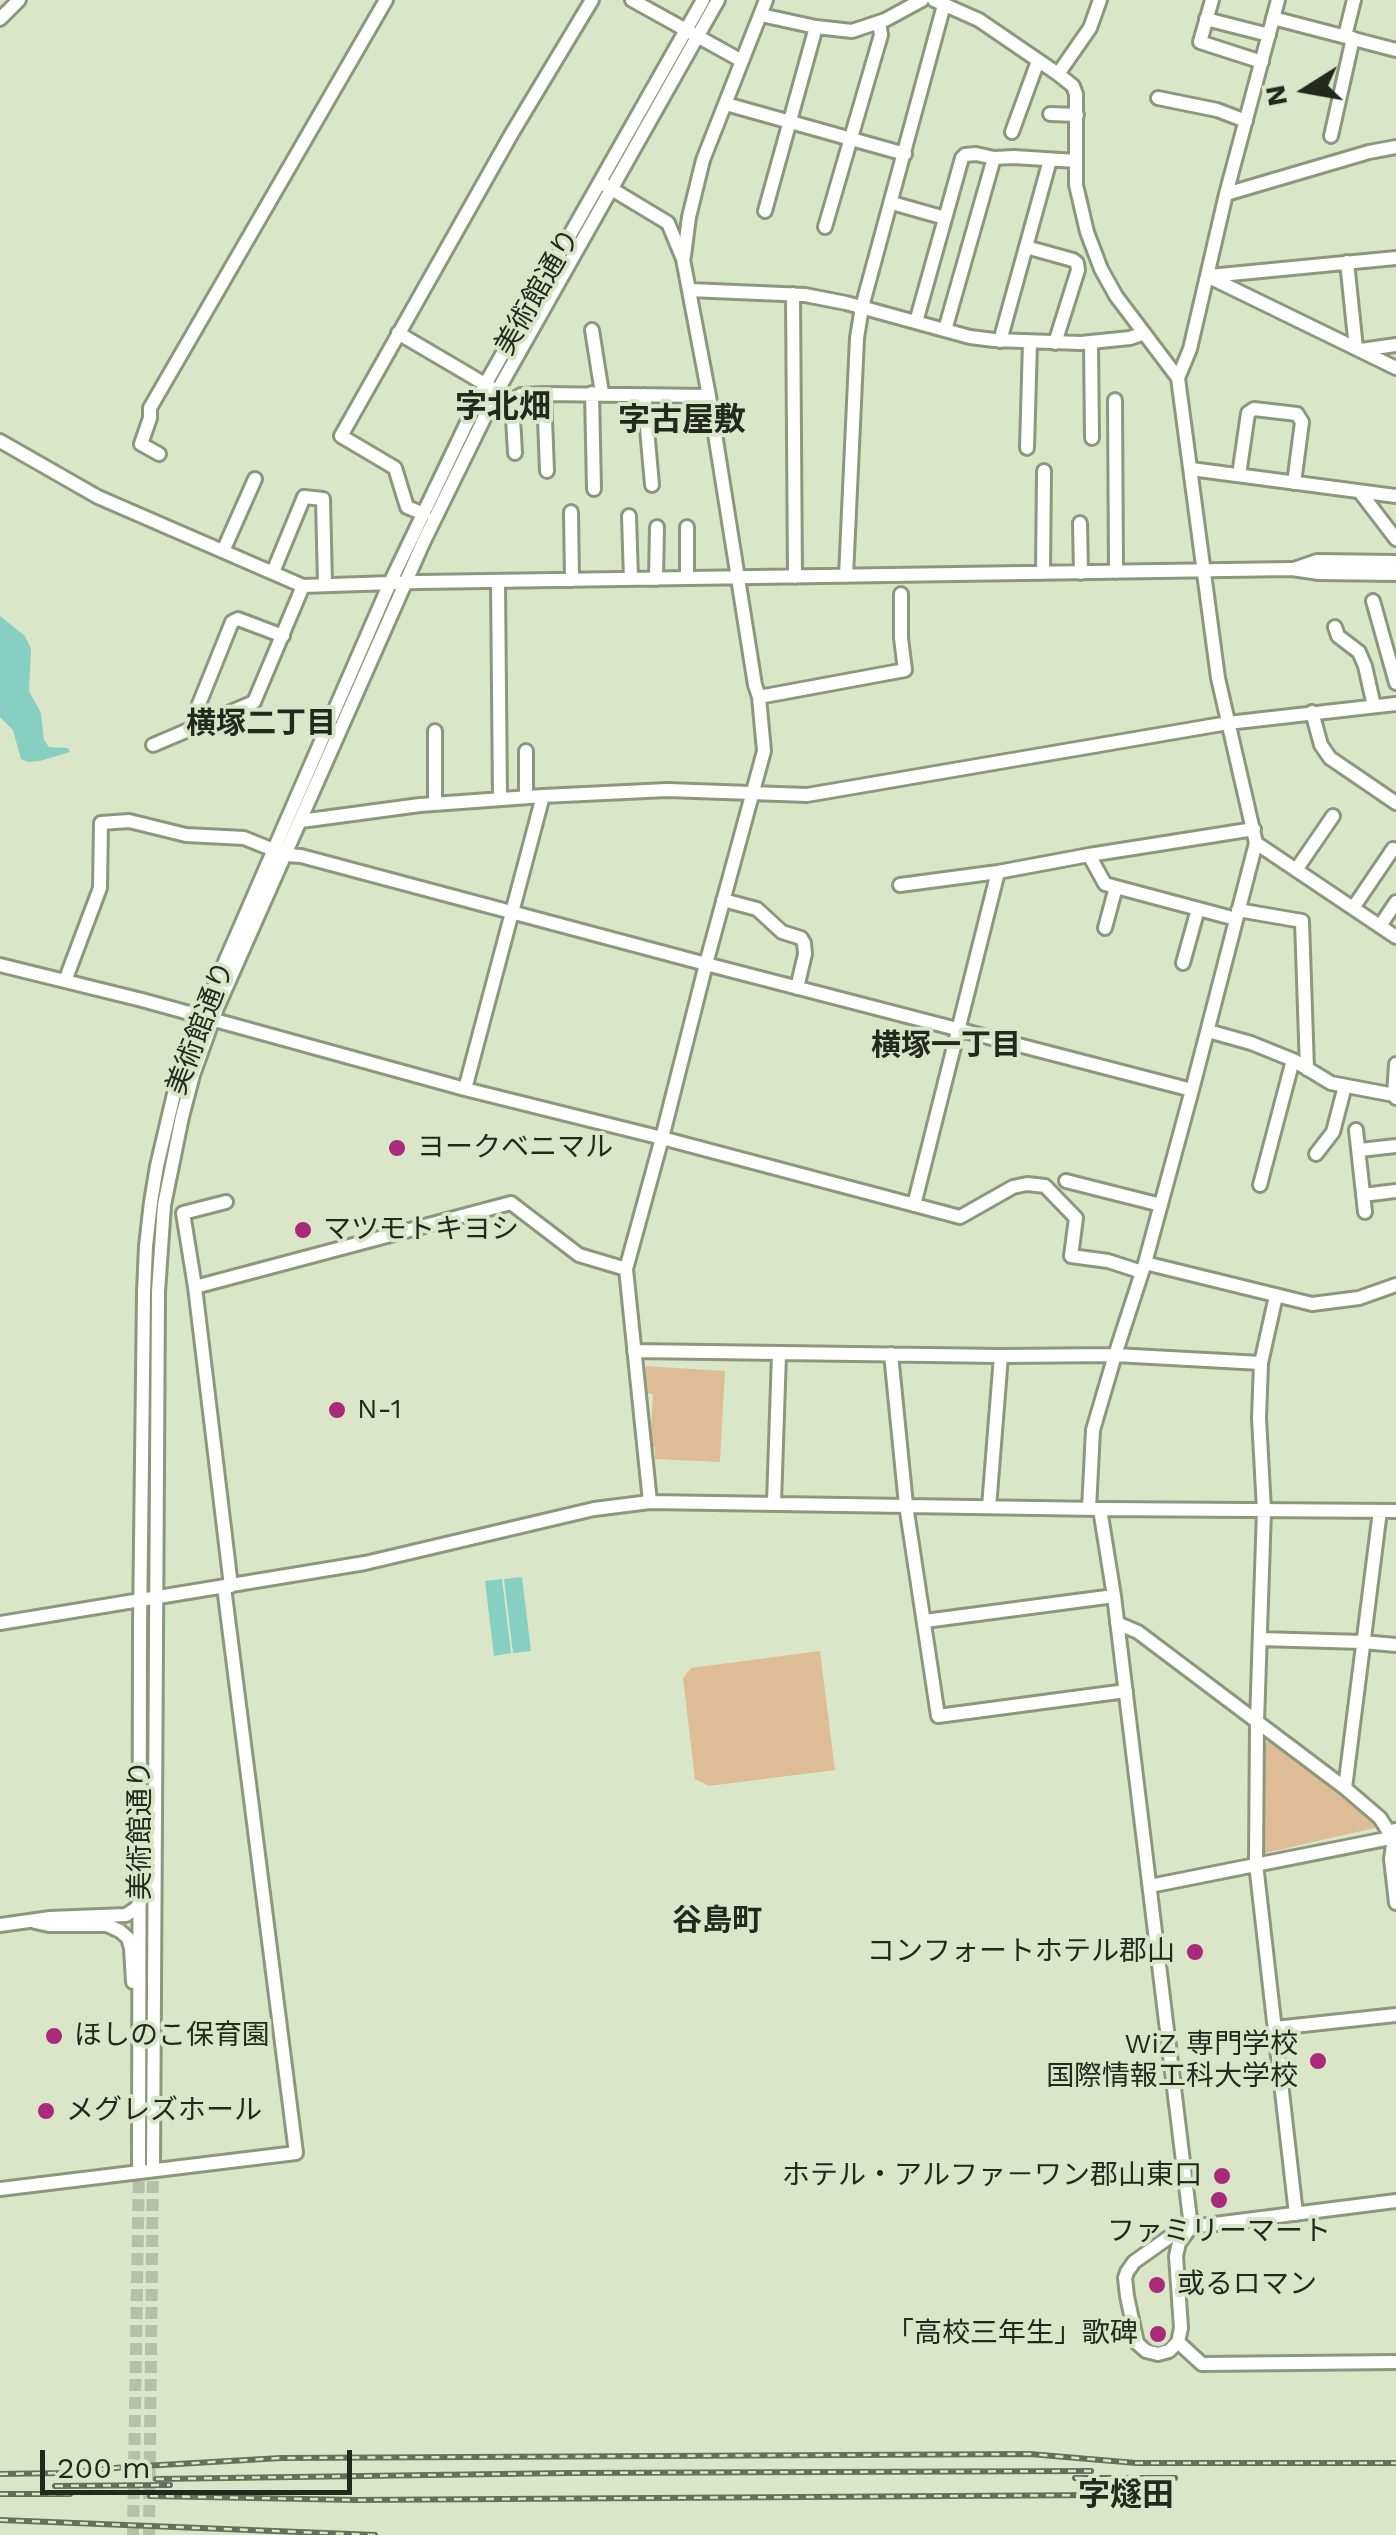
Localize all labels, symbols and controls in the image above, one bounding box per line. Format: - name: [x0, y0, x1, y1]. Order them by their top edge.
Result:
- north arrow: [1256, 40, 1356, 140]
- text: N: [1258, 82, 1294, 109]
- street label: 美術館通り: [488, 223, 588, 361]
- district label: 字北畑: [455, 389, 551, 427]
- district label: 字古屋敷: [618, 402, 746, 440]
- district label: 横塚二丁目: [186, 706, 336, 742]
- street label: 美術館通り: [160, 957, 242, 1099]
- district label: 横塚一丁目: [871, 1028, 1021, 1064]
- place label: ヨークベニマル: [417, 1131, 613, 1165]
- marker: ヨークベニマル: [386, 1137, 408, 1159]
- place label: マツモトキヨシ: [323, 1213, 519, 1247]
- marker: マツモトキヨシ: [292, 1219, 314, 1241]
- place label: N-1: [357, 1393, 402, 1427]
- marker: N-1: [326, 1399, 348, 1421]
- street label: 美術館通り: [124, 1760, 158, 1900]
- district label: 谷島町: [672, 1903, 762, 1939]
- place label: コンフォートホテル郡山: [867, 1935, 1175, 1969]
- marker: コンフォートホテル郡山: [1184, 1941, 1206, 1963]
- place label: ほしのこ保育園: [74, 2019, 270, 2053]
- marker: ほしのこ保育園: [43, 2025, 65, 2047]
- place label: WiZ 専門学校 国際情報工科大学校: [1046, 2028, 1298, 2094]
- marker: WiZ 専門学校 国際情報工科大学校: [1307, 2050, 1329, 2072]
- place label: メグレズホール: [66, 2094, 262, 2128]
- marker: メグレズホール: [35, 2100, 57, 2122]
- place label: ホテル・アルファ－ワン郡山東口: [782, 2159, 1202, 2193]
- marker: ホテル・アルファ－ワン郡山東口: [1211, 2165, 1233, 2187]
- marker: ファミリーマート: [1208, 2189, 1230, 2211]
- place label: ファミリーマート: [1107, 2215, 1331, 2249]
- place label: 或るロマン: [1177, 2268, 1317, 2302]
- marker: 或るロマン: [1146, 2274, 1168, 2296]
- place label: 「高校三年生」歌碑: [886, 2317, 1138, 2351]
- marker: 「高校三年生」歌碑: [1147, 2323, 1169, 2345]
- scale bar: [45, 2430, 358, 2492]
- text: 200 m: [57, 2450, 151, 2485]
- district label: 字燧田: [1078, 2477, 1174, 2515]

